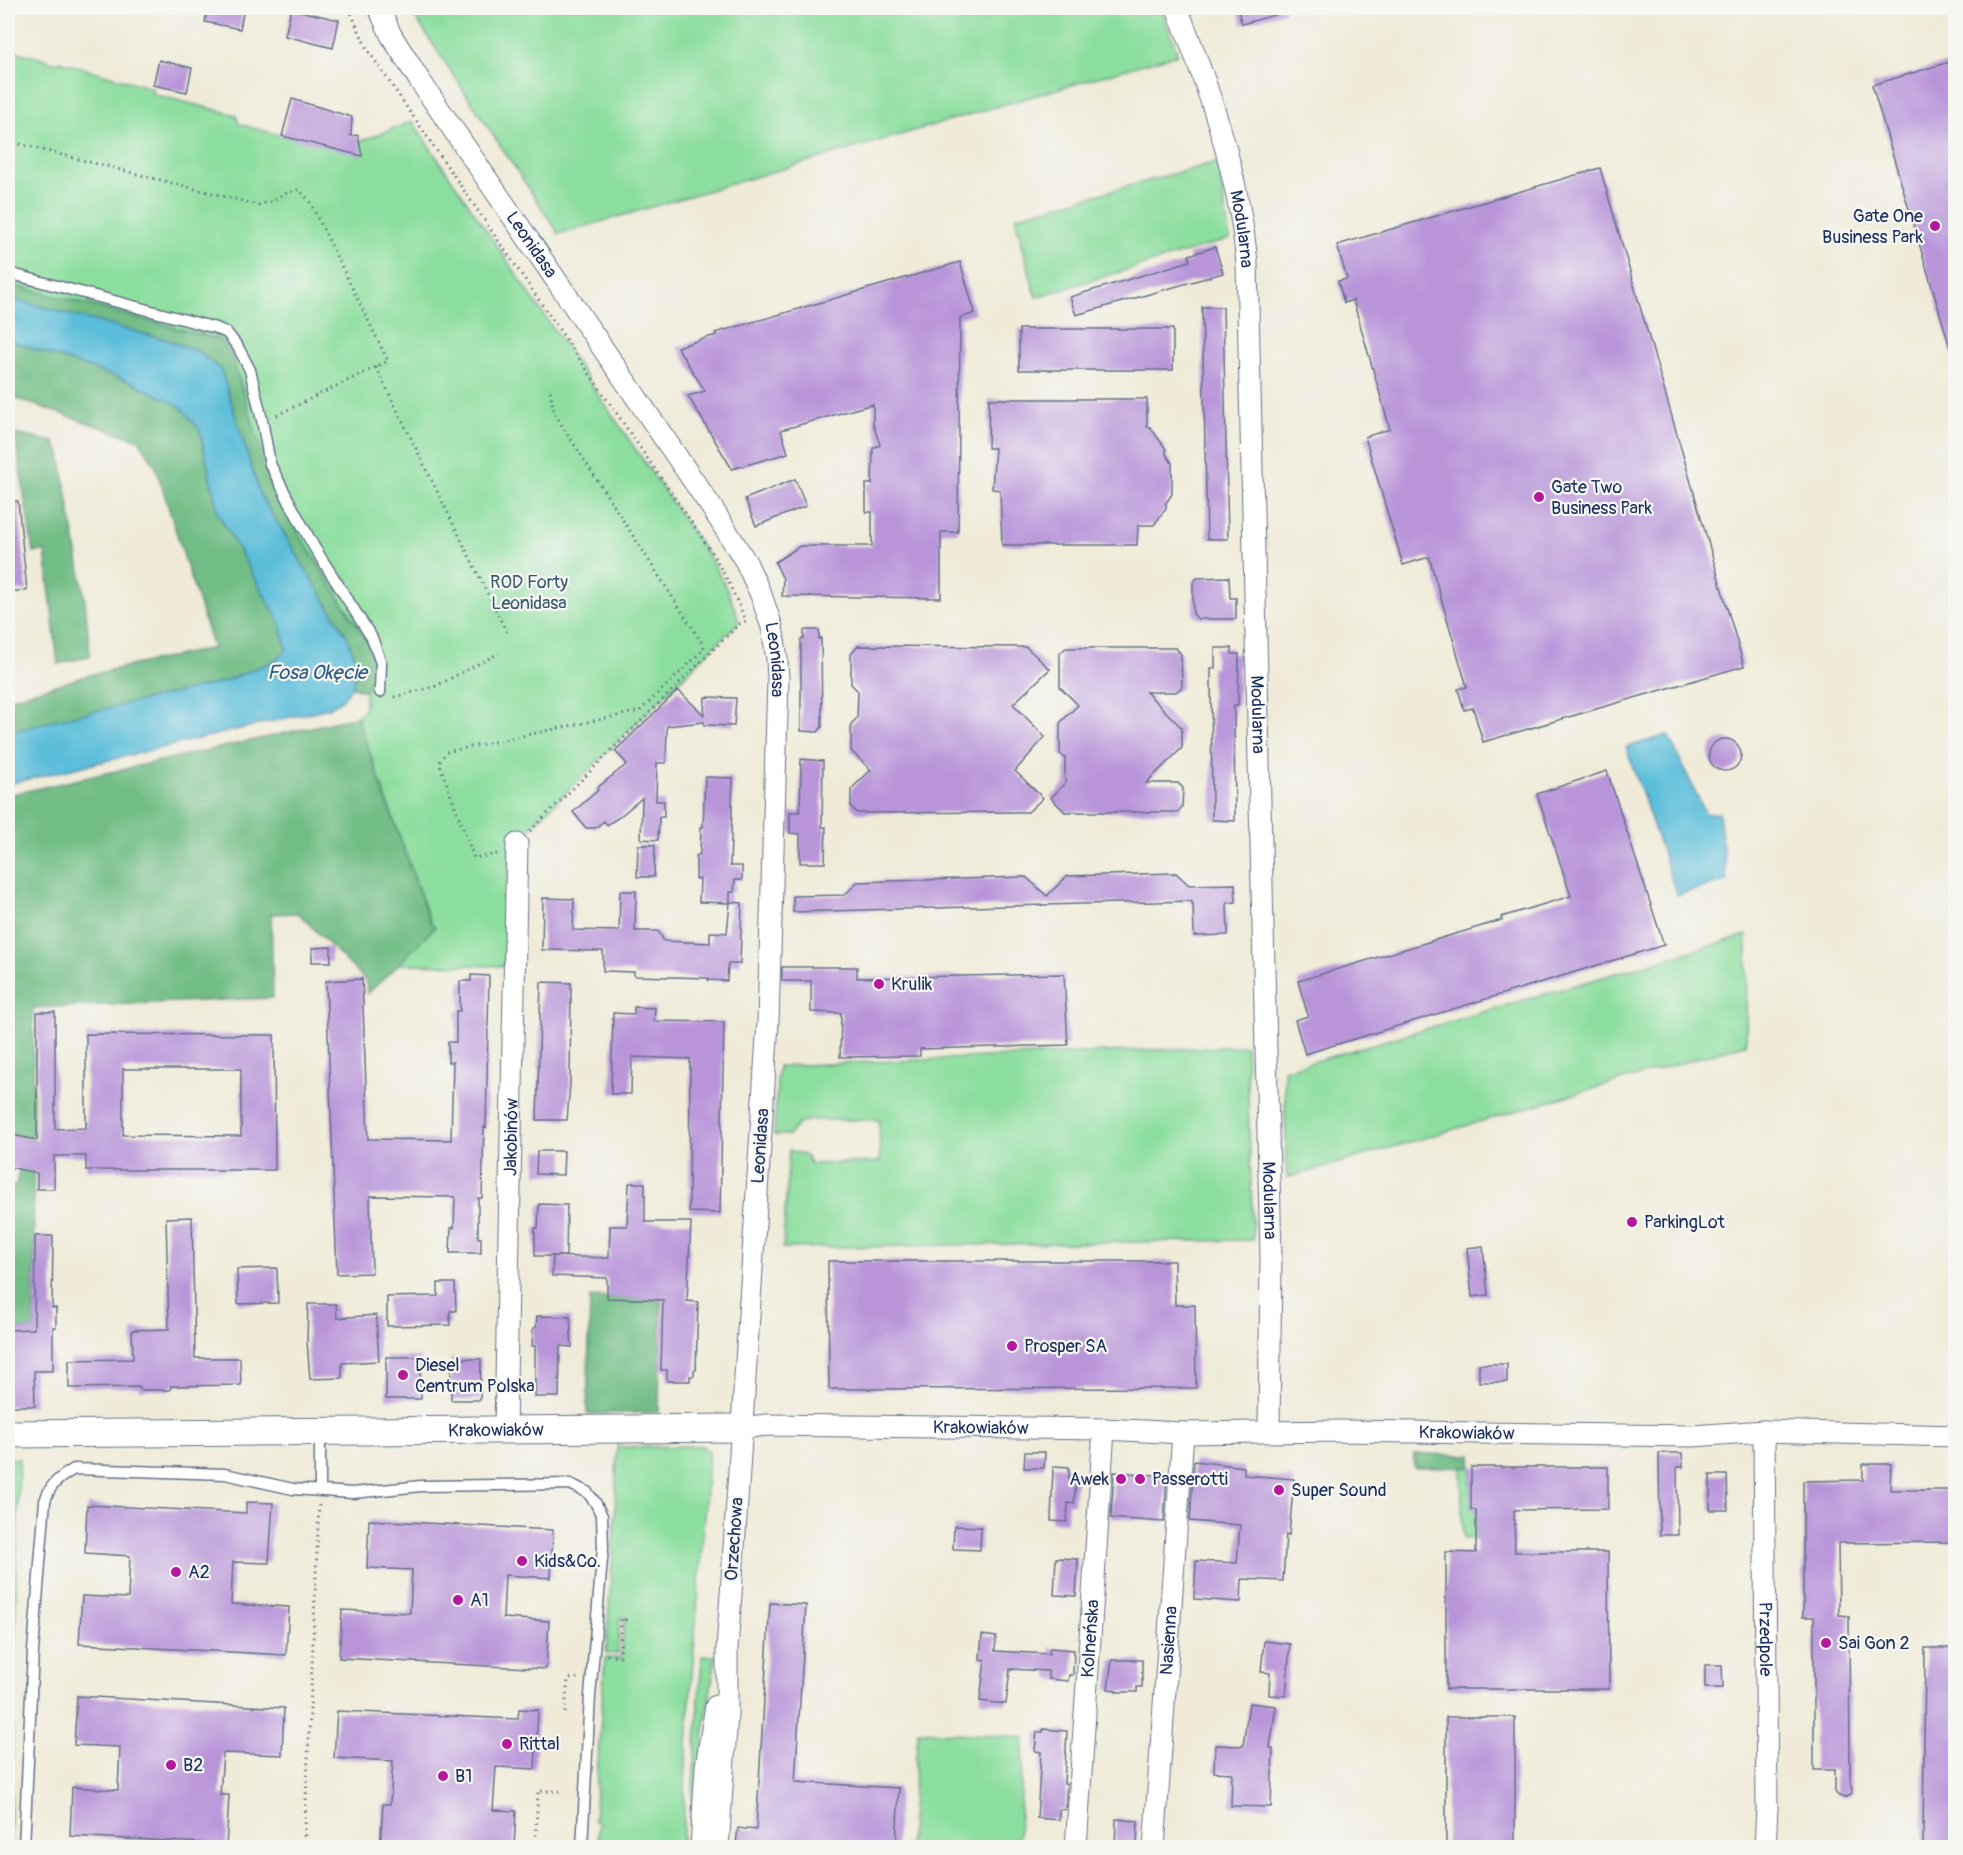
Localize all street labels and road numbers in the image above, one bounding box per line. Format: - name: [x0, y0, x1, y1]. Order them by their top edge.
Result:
- street label: Modularna: [1224, 188, 1258, 269]
- street label: Leonidasa: [501, 207, 562, 282]
- street label: Leonidasa: [759, 620, 789, 698]
- street label: Modularna: [1245, 675, 1270, 754]
- street label: Jakobinów: [499, 1098, 524, 1176]
- street label: Leonidasa: [746, 1108, 775, 1185]
- street label: Modularna: [1257, 1161, 1282, 1240]
- street label: Krakowiaków: [933, 1416, 1029, 1440]
- street label: Krakowiaków: [448, 1419, 544, 1442]
- street label: Krakowiaków: [1419, 1421, 1515, 1445]
- street label: Orzechowa: [720, 1496, 749, 1582]
- street label: Kolneńska: [1076, 1599, 1105, 1678]
- street label: Przedpole: [1753, 1602, 1777, 1676]
- street label: Nasienna: [1155, 1605, 1183, 1676]

